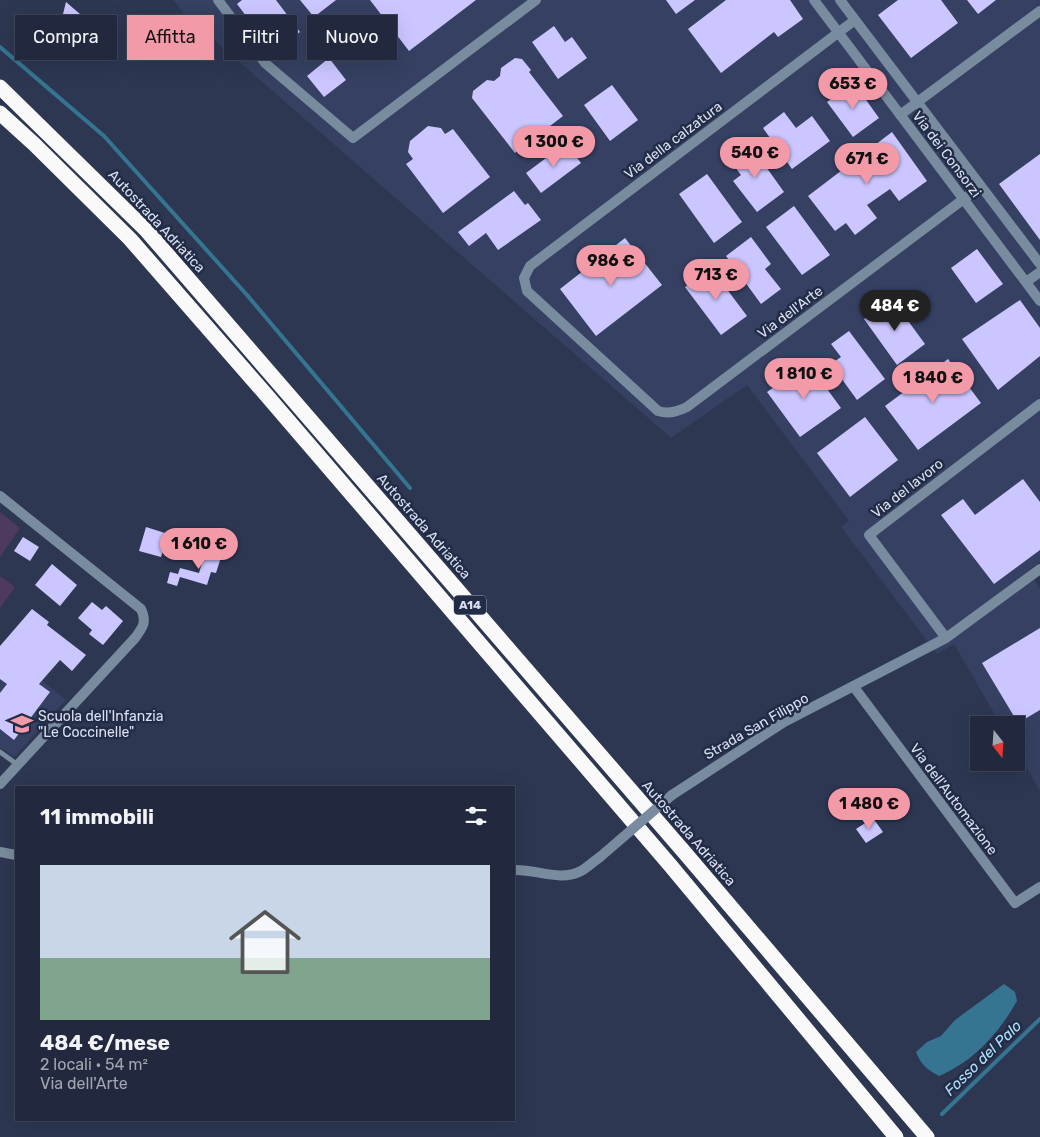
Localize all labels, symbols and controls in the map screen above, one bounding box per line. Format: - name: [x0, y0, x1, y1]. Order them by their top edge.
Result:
- chip: Compra: [15, 15, 117, 60]
- chip: Affitta: [127, 15, 214, 60]
- chip: Filtri: [224, 15, 297, 60]
- chip: Nuovo: [307, 15, 397, 60]
- pin: 653 €: [818, 68, 888, 110]
- text: 653 €: [829, 74, 877, 93]
- street label: Via della calzatura: [621, 98, 726, 183]
- street label: Via dei Consorzi: [909, 108, 985, 201]
- pin: 1 300 €: [508, 126, 600, 168]
- text: 1 300 €: [524, 132, 584, 151]
- pin: 540 €: [720, 136, 790, 179]
- pin: 671 €: [832, 142, 902, 185]
- text: 540 €: [731, 143, 779, 162]
- text: 671 €: [846, 149, 888, 168]
- street label: Autostrada Adriatica: [105, 166, 209, 276]
- pin: 986 €: [576, 244, 646, 287]
- text: 986 €: [587, 251, 635, 270]
- pin: 713 €: [681, 258, 751, 301]
- text: 713 €: [694, 265, 738, 284]
- street label: Via dell'Arte: [755, 282, 826, 342]
- pin: 484 €: [860, 290, 930, 332]
- text: 484 €: [871, 296, 919, 315]
- pin: 1 810 €: [758, 358, 850, 400]
- pin: 1 840 €: [887, 362, 979, 404]
- text: 1 810 €: [776, 364, 833, 383]
- text: 1 840 €: [903, 368, 963, 387]
- street label: Via del lavoro: [868, 455, 947, 522]
- street label: Autostrada Adriatica: [373, 470, 474, 583]
- pin: 1 610 €: [153, 528, 245, 570]
- text: 1 610 €: [171, 534, 227, 553]
- road number: A14: [454, 596, 486, 614]
- street label: Strada San Filippo: [701, 690, 812, 763]
- place label: Scuola dell'Infanzia "Le Coccinelle": [38, 708, 163, 741]
- school or university icon: Scuola dell'Infanzia "Le Coccinelle": [9, 711, 35, 737]
- north arrow: [970, 716, 1025, 771]
- map controls: [970, 716, 1025, 771]
- street label: Via dell'Automazione: [906, 740, 1001, 858]
- street label: Autostrada Adriatica: [638, 777, 739, 890]
- pin: 1 480 €: [823, 788, 915, 830]
- text: 1 480 €: [839, 794, 899, 813]
- icon: filters: [462, 802, 490, 830]
- text: 11 immobili: [40, 804, 154, 829]
- icon: home: [220, 897, 310, 987]
- water label: Fosso del Palo: [941, 1016, 1026, 1099]
- text: 484 €/mese: [40, 1030, 170, 1055]
- text: 2 locali · 54 m²: [40, 1055, 148, 1074]
- text: Via dell'Arte: [40, 1074, 128, 1093]

